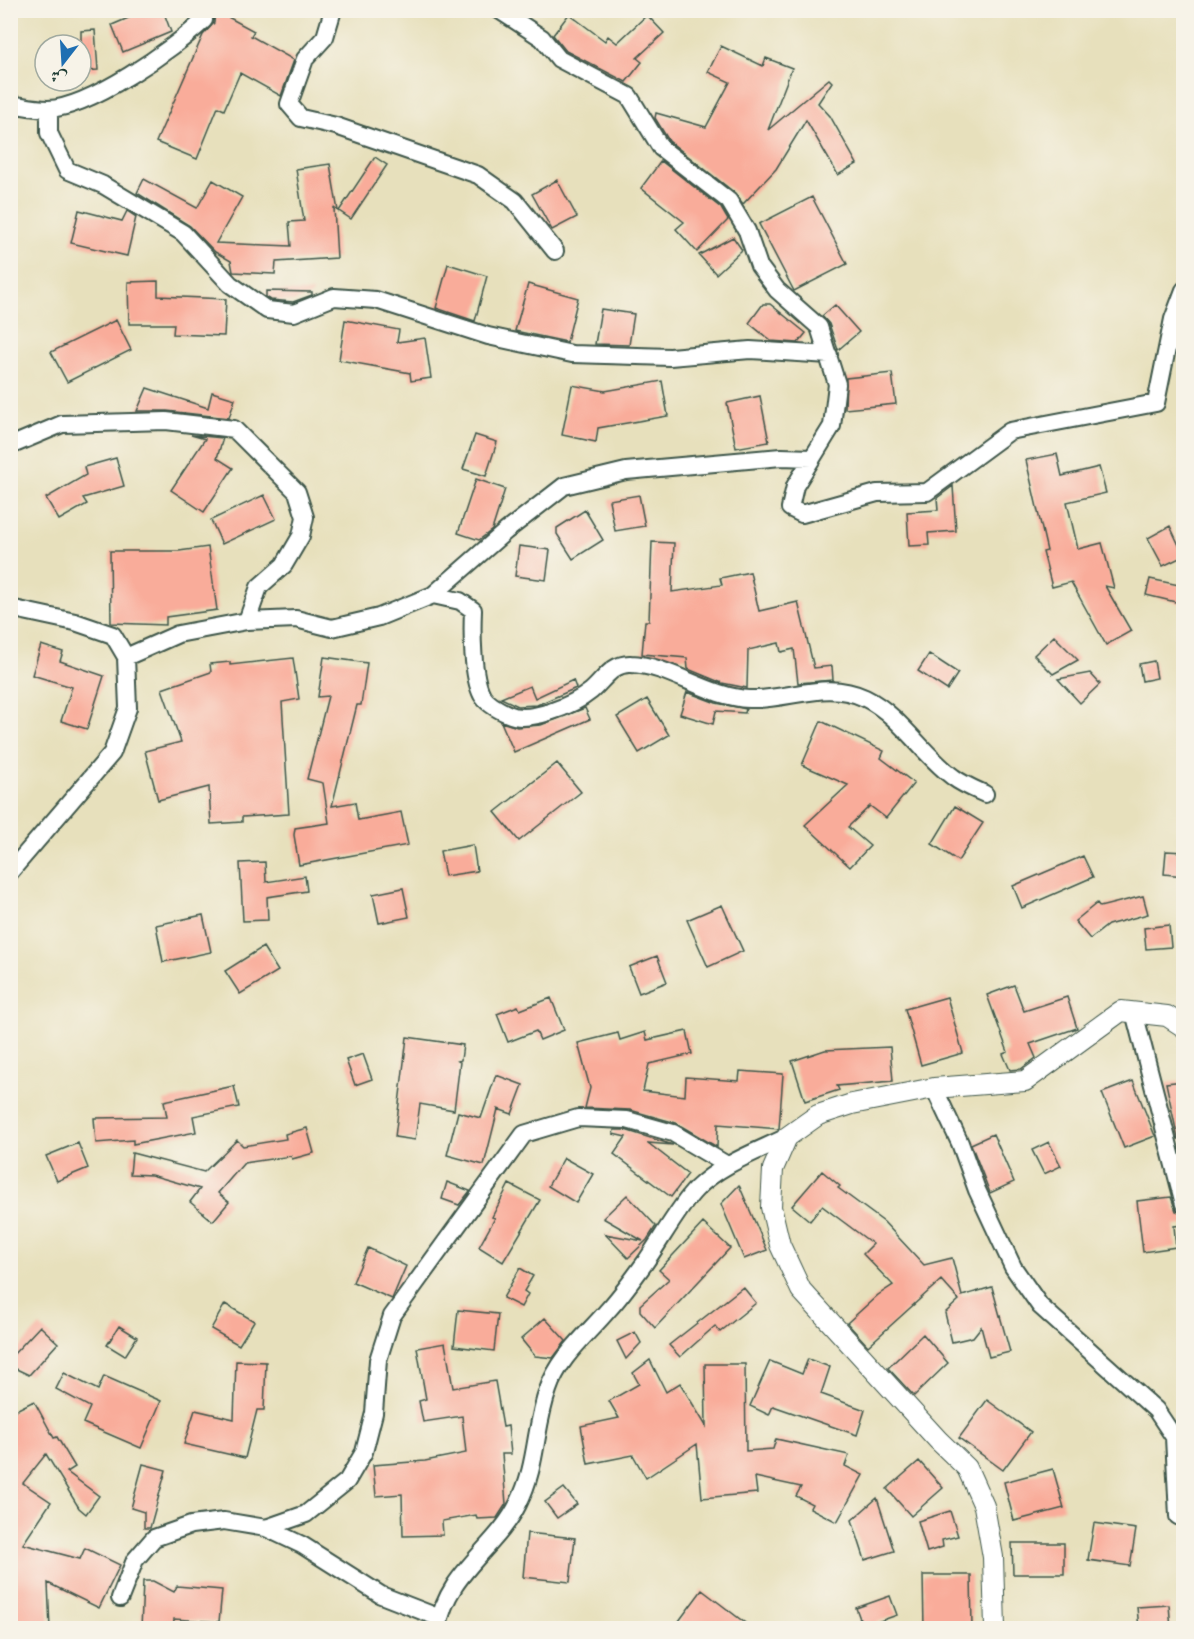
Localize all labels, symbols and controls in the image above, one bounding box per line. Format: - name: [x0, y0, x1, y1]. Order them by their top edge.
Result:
- north arrow: [33, 33, 93, 93]
- text: ش: [48, 63, 70, 88]

